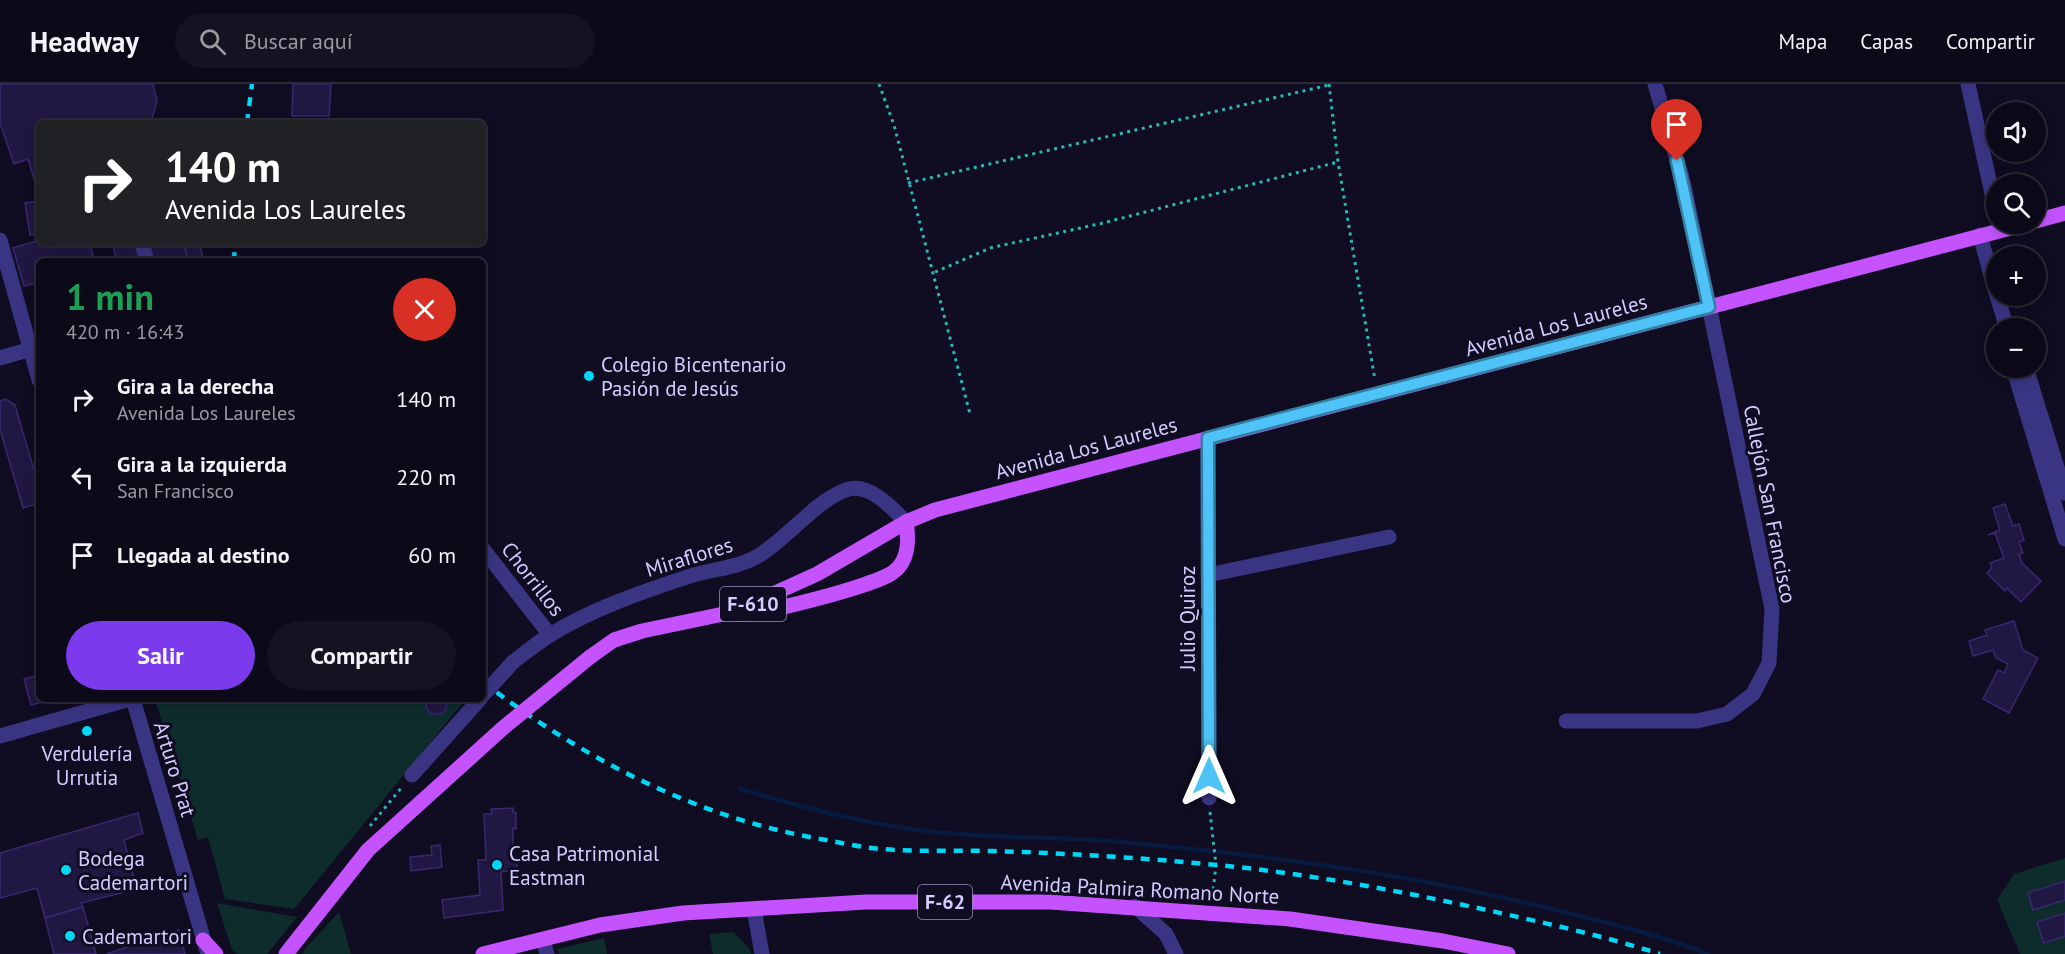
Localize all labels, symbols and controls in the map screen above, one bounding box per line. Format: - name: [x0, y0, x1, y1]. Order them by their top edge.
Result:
- search box: [175, 14, 595, 68]
- text: Headway: [30, 23, 139, 60]
- icon: search: [196, 25, 229, 58]
- text: Buscar aquí: [244, 27, 353, 55]
- text: Mapa: [1779, 28, 1827, 55]
- text: Capas: [1860, 28, 1913, 55]
- text: Compartir: [1946, 28, 2035, 55]
- pin: [1651, 99, 1702, 161]
- map controls: [1986, 102, 2046, 378]
- button: sound: [1986, 102, 2046, 162]
- icon: arrive: [1660, 108, 1693, 141]
- text: 140 m: [165, 139, 281, 194]
- icon: right: [66, 144, 144, 222]
- button: search: [1986, 174, 2046, 234]
- text: Avenida Los Laureles: [165, 192, 406, 226]
- button: +: [1986, 246, 2046, 306]
- text: 1 min: [66, 273, 154, 320]
- button: close: [393, 278, 456, 341]
- street label: Avenida Los Laureles: [1462, 288, 1650, 362]
- button: −: [1986, 318, 2046, 378]
- text: 420 m · 16:43: [66, 319, 184, 345]
- place label: Colegio Bicentenario Pasión de Jesús: [601, 351, 786, 402]
- marker: Colegio Bicentenario Pasión de Jesús: [582, 369, 596, 383]
- text: Gira a la derecha: [117, 372, 274, 400]
- icon: right: [66, 383, 99, 416]
- text: 140 m: [396, 385, 456, 413]
- text: Avenida Los Laureles: [117, 400, 296, 426]
- street label: Callejón San Francisco: [1738, 402, 1802, 606]
- street label: Avenida Los Laureles: [992, 411, 1180, 485]
- text: Gira a la izquierda: [117, 450, 287, 478]
- icon: left: [66, 461, 99, 494]
- text: 220 m: [396, 463, 456, 491]
- text: San Francisco: [117, 478, 234, 504]
- street label: Miraflores: [642, 531, 736, 583]
- street label: Chorrillos: [496, 536, 570, 622]
- icon: arrive: [66, 539, 99, 572]
- text: Llegada al destino: [117, 541, 290, 569]
- text: 60 m: [408, 541, 456, 569]
- street label: Julio Quiroz: [1174, 566, 1201, 671]
- road number: F-610: [720, 587, 786, 621]
- button: Salir: [66, 621, 255, 690]
- button: Compartir: [267, 621, 456, 690]
- street label: Arturo Prat: [148, 718, 202, 820]
- marker: Verdulería Urrutia: [80, 724, 94, 738]
- place label: Verdulería Urrutia: [40, 740, 133, 791]
- position arrow: [1177, 744, 1241, 808]
- place label: Casa Patrimonial Eastman: [509, 840, 659, 891]
- place label: Bodega Cademartori: [78, 845, 188, 896]
- marker: Casa Patrimonial Eastman: [490, 858, 504, 872]
- marker: Bodega Cademartori: [59, 863, 73, 877]
- street label: Avenida Palmira Romano Norte: [1000, 868, 1280, 910]
- road number: F-62: [918, 885, 972, 919]
- place label: Cademartori: [82, 923, 192, 950]
- marker: Cademartori: [63, 929, 77, 943]

